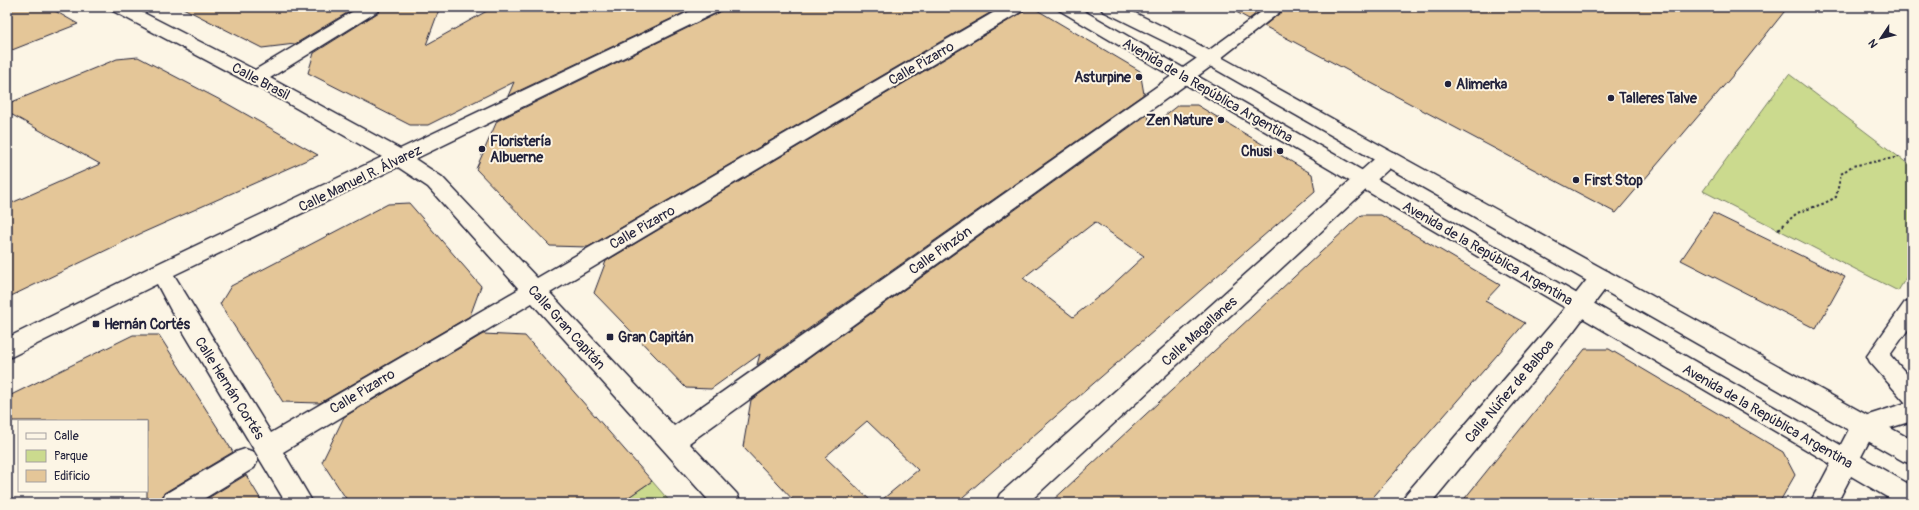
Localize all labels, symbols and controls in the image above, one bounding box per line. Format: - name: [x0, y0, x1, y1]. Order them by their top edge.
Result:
- north arrow: [1861, 18, 1901, 58]
- street label: Avenida de la República Argentina: [1119, 35, 1296, 146]
- text: N: [1865, 36, 1881, 50]
- street label: Calle Pizarro: [885, 38, 958, 89]
- street label: Calle Brasil: [229, 59, 293, 104]
- place label: Asturpine: [1074, 69, 1132, 86]
- marker: Asturpine: [1134, 72, 1144, 82]
- place label: Alimerka: [1456, 76, 1508, 93]
- marker: Alimerka: [1443, 79, 1453, 89]
- place label: Talleres Talve: [1618, 90, 1698, 107]
- marker: Talleres Talve: [1606, 93, 1616, 103]
- place label: Zen Nature: [1146, 112, 1214, 129]
- marker: Zen Nature: [1216, 115, 1226, 125]
- place label: Floristería Albuerne: [490, 133, 551, 166]
- street label: Calle Manuel R. Álvarez: [295, 140, 425, 216]
- place label: Chusi: [1241, 143, 1273, 160]
- marker: Floristería Albuerne: [477, 144, 487, 154]
- marker: Chusi: [1275, 146, 1285, 156]
- place label: First Stop: [1584, 172, 1643, 189]
- marker: First Stop: [1571, 175, 1581, 185]
- street label: Avenida de la República Argentina: [1399, 198, 1576, 309]
- street label: Calle Pizarro: [606, 202, 679, 253]
- street label: Calle Pinzón: [906, 223, 975, 278]
- street label: Calle Gran Capitán: [524, 282, 609, 373]
- street label: Calle Magallanes: [1158, 293, 1241, 370]
- place label: Hernán Cortés: [104, 316, 191, 333]
- marker: Hernán Cortés: [91, 319, 101, 329]
- place label: Gran Capitán: [618, 329, 694, 346]
- marker: Gran Capitán: [605, 332, 615, 342]
- street label: Calle Hernán Cortés: [191, 334, 268, 443]
- street label: Calle Núñez de Balboa: [1461, 336, 1557, 446]
- street label: Avenida de la República Argentina: [1679, 361, 1856, 472]
- street label: Calle Pizarro: [327, 365, 398, 418]
- legend: [18, 420, 148, 492]
- text: Calle: [54, 429, 79, 444]
- text: Parque: [54, 449, 88, 464]
- text: Edificio: [54, 469, 90, 484]

